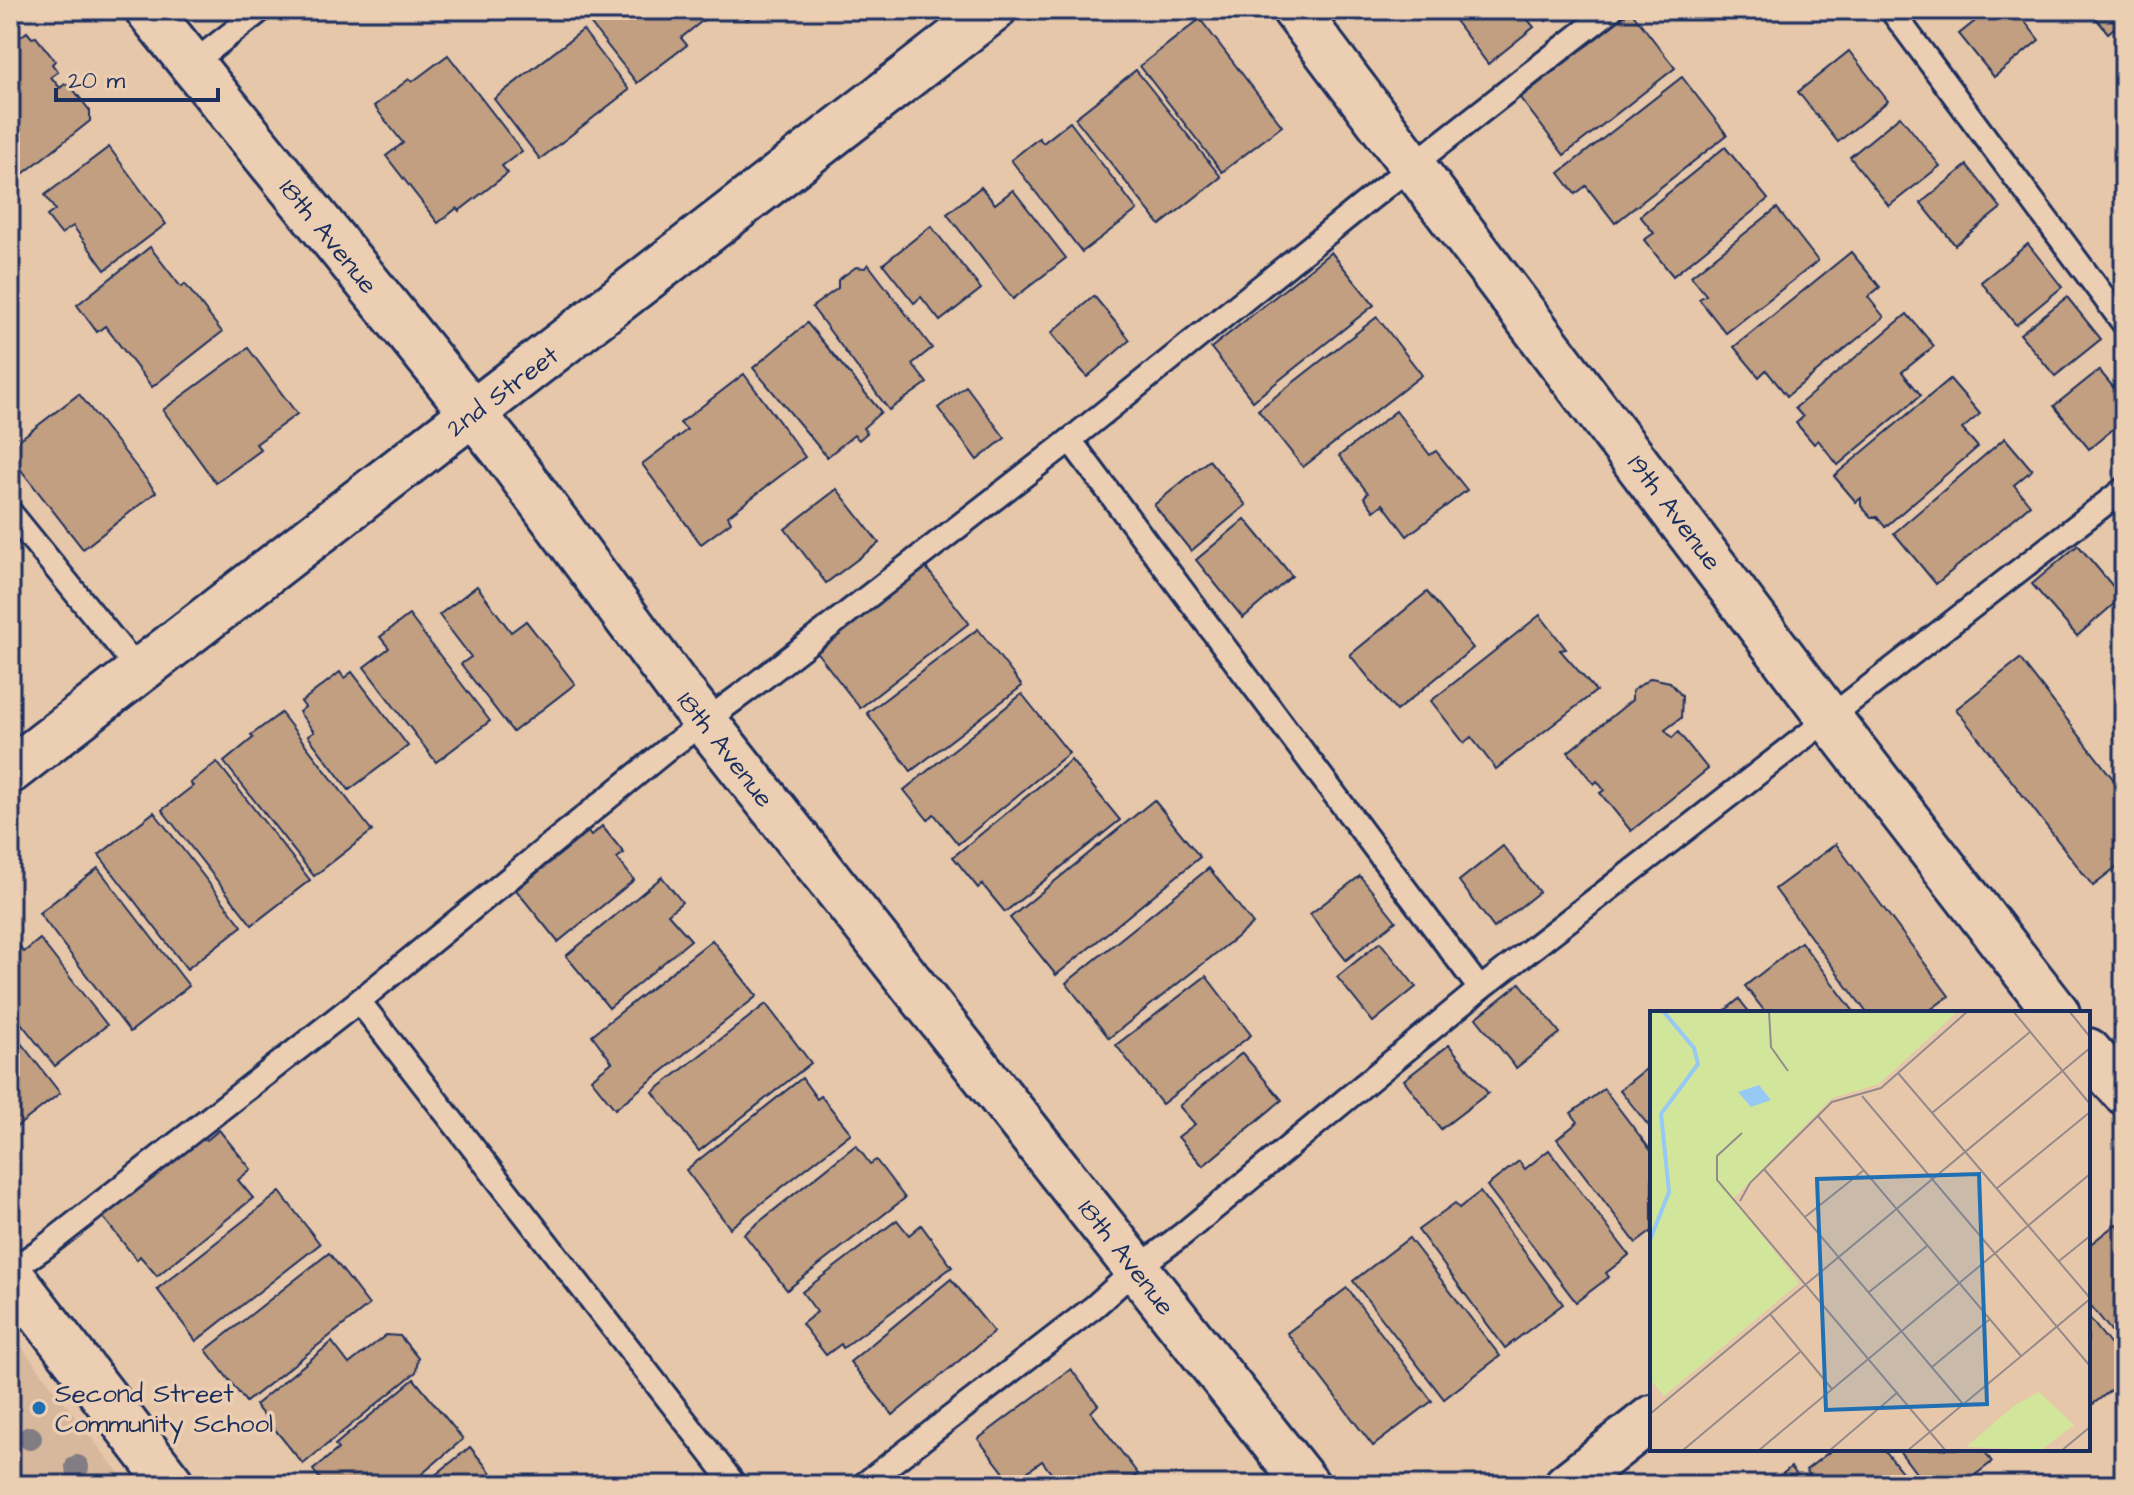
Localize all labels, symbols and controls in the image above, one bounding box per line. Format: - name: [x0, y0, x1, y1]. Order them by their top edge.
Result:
- scale bar: [56, 52, 218, 102]
- text: 20 m: [68, 64, 125, 98]
- street label: 18th Avenue: [271, 171, 386, 302]
- street label: 2nd Street: [439, 337, 566, 446]
- street label: 19th Avenue: [1619, 447, 1730, 578]
- street label: 18th Avenue: [668, 684, 782, 815]
- inset map: [1650, 1011, 2090, 1451]
- street label: 18th Avenue: [1069, 1192, 1183, 1323]
- place label: Second Street Community School: [55, 1376, 273, 1444]
- marker: Second Street Community School: [30, 1399, 48, 1417]

